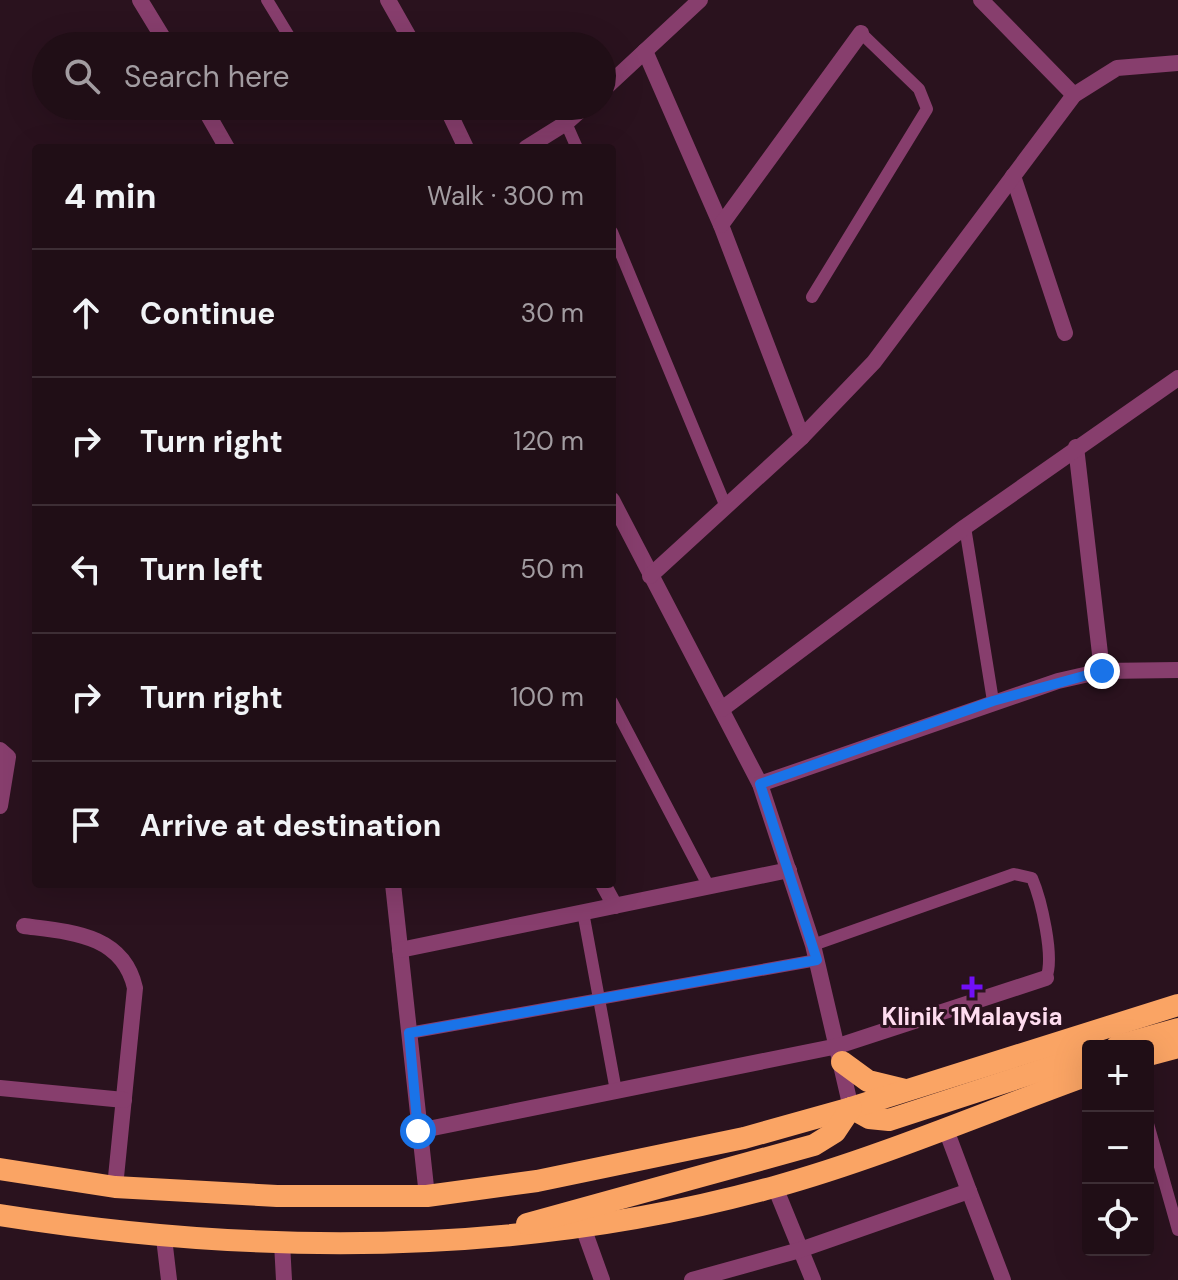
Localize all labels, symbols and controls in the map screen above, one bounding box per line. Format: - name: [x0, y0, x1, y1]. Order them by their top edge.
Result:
- search box: [32, 32, 616, 120]
- icon: search: [60, 54, 104, 98]
- text: Search here: [124, 57, 290, 96]
- text: 4 min: [64, 174, 156, 219]
- text: Walk · 300 m: [427, 179, 584, 213]
- icon: ahead: [64, 291, 108, 335]
- text: Continue: [140, 294, 275, 333]
- text: 30 m: [521, 296, 584, 330]
- icon: right: [64, 419, 108, 463]
- text: Turn right: [140, 422, 283, 461]
- text: 120 m: [513, 424, 584, 458]
- icon: left: [64, 547, 108, 591]
- text: Turn left: [140, 550, 263, 589]
- text: 50 m: [520, 552, 584, 586]
- route end: [1084, 653, 1120, 689]
- icon: right: [64, 675, 108, 719]
- text: Turn right: [140, 678, 283, 717]
- text: 100 m: [510, 680, 584, 714]
- icon: arrive: [64, 803, 108, 847]
- text: Arrive at destination: [140, 806, 441, 845]
- marker: Klinik 1Malaysia: [961, 976, 983, 998]
- place label: Klinik 1Malaysia: [882, 1001, 1063, 1032]
- map controls: [1082, 1040, 1154, 1256]
- button: +: [1082, 1040, 1154, 1112]
- button: −: [1082, 1112, 1154, 1184]
- route start: [400, 1113, 436, 1149]
- button: locate: [1082, 1184, 1154, 1256]

